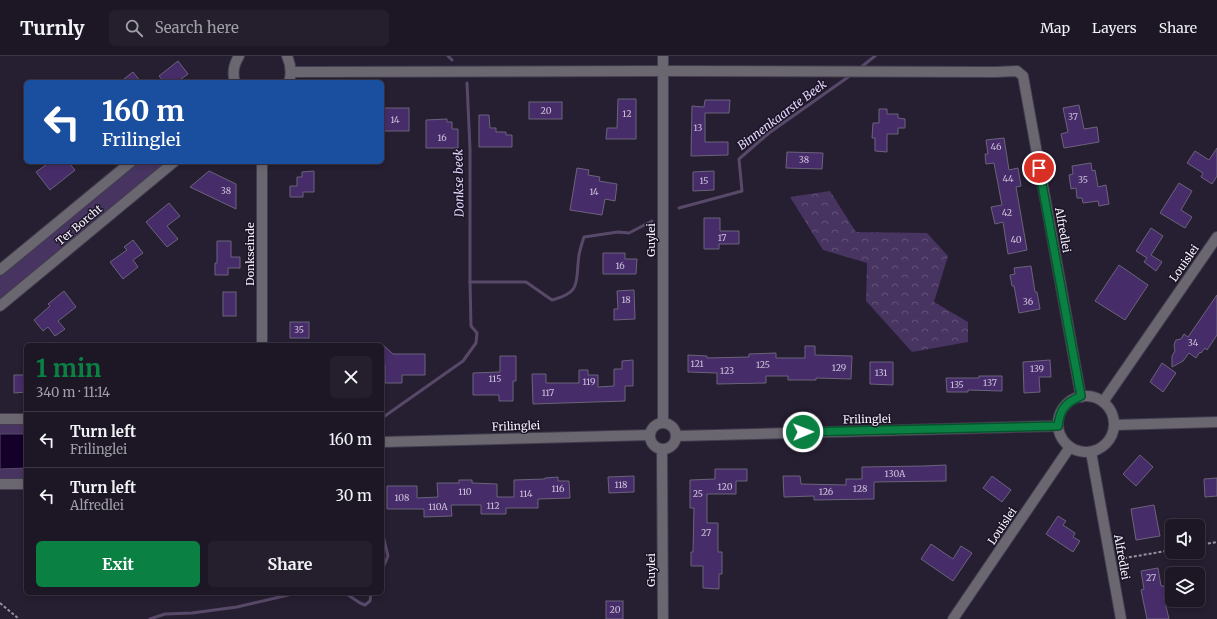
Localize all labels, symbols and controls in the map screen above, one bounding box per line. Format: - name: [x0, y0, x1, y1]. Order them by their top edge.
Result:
- search box: [109, 10, 389, 46]
- text: Turnly: [20, 16, 85, 40]
- icon: search: [123, 17, 145, 39]
- text: Search here: [155, 18, 239, 37]
- text: Map: [1040, 19, 1070, 37]
- text: Layers: [1092, 19, 1137, 37]
- text: Share: [1159, 19, 1197, 37]
- water label: Binnenkaarste Beek: [734, 76, 830, 153]
- text: 160 m: [102, 93, 184, 129]
- icon: left: [36, 96, 88, 148]
- house number: 20: [541, 105, 552, 116]
- house number: 12: [622, 108, 632, 119]
- house number: 37: [1068, 111, 1078, 122]
- house number: 14: [390, 114, 400, 125]
- house number: 13: [694, 122, 702, 133]
- text: Frilinglei: [102, 128, 181, 151]
- house number: 16: [437, 132, 447, 143]
- house number: 46: [991, 141, 1002, 152]
- water label: Donkse beek: [450, 148, 467, 218]
- pin: [1022, 151, 1056, 185]
- house number: 38: [799, 154, 809, 165]
- icon: arrive: [1028, 157, 1050, 179]
- house number: 44: [1002, 173, 1014, 184]
- house number: 35: [1078, 174, 1088, 185]
- house number: 15: [699, 175, 709, 186]
- house number: 38: [221, 185, 231, 196]
- house number: 14: [589, 186, 599, 197]
- street label: Ter Borcht: [53, 201, 105, 248]
- street label: Alfredlei: [1052, 205, 1074, 254]
- house number: 42: [1002, 207, 1012, 218]
- street label: Donkseinde: [243, 222, 257, 286]
- street label: Guylei: [644, 223, 658, 257]
- house number: 17: [718, 232, 726, 243]
- house number: 40: [1010, 234, 1022, 245]
- street label: Louislei: [1166, 242, 1202, 284]
- house number: 16: [615, 260, 625, 271]
- house number: 18: [621, 294, 631, 305]
- house number: 36: [1023, 296, 1034, 307]
- house number: 35: [294, 324, 304, 335]
- house number: 34: [1188, 337, 1199, 348]
- text: 1 min: [36, 353, 101, 384]
- button: close: [330, 356, 372, 398]
- house number: 121: [690, 358, 704, 369]
- house number: 125: [756, 359, 770, 370]
- house number: 129: [832, 362, 846, 373]
- house number: 139: [1030, 363, 1044, 374]
- house number: 123: [720, 365, 734, 376]
- house number: 131: [875, 367, 887, 378]
- house number: 115: [489, 373, 501, 384]
- house number: 119: [583, 376, 595, 387]
- house number: 137: [983, 377, 997, 388]
- house number: 135: [950, 379, 964, 390]
- text: 340 m · 11:14: [36, 384, 110, 401]
- house number: 117: [542, 387, 554, 398]
- position arrow: [782, 411, 824, 453]
- street label: Frilinglei: [843, 412, 892, 426]
- street label: Frilinglei: [492, 418, 541, 434]
- text: Turn left: [70, 422, 136, 441]
- icon: left: [36, 429, 58, 451]
- text: 160 m: [329, 430, 372, 449]
- text: Frilinglei: [70, 441, 127, 458]
- house number: 130A: [885, 468, 906, 479]
- text: Turn left: [70, 478, 136, 497]
- house number: 118: [615, 479, 627, 490]
- house number: 120: [718, 481, 733, 492]
- house number: 116: [552, 483, 565, 494]
- house number: 128: [853, 483, 867, 494]
- icon: left: [36, 485, 58, 507]
- text: 30 m: [335, 486, 372, 505]
- house number: 110: [458, 486, 472, 497]
- house number: 126: [819, 486, 834, 497]
- house number: 114: [520, 488, 533, 499]
- house number: 25: [693, 488, 703, 499]
- house number: 108: [395, 492, 409, 503]
- text: Alfredlei: [70, 497, 124, 514]
- house number: 112: [486, 500, 500, 511]
- house number: 110A: [428, 501, 448, 512]
- street label: Louislei: [985, 504, 1020, 547]
- map controls: [1165, 519, 1205, 607]
- button: sound: [1165, 519, 1205, 559]
- house number: 27: [701, 527, 711, 538]
- street label: Alfredlei: [1111, 532, 1133, 581]
- button: Exit: [36, 541, 200, 587]
- button: Share: [208, 541, 372, 587]
- street label: Guylei: [644, 553, 658, 587]
- button: layers: [1165, 567, 1205, 607]
- house number: 27: [1146, 572, 1156, 583]
- house number: 20: [610, 604, 621, 615]

